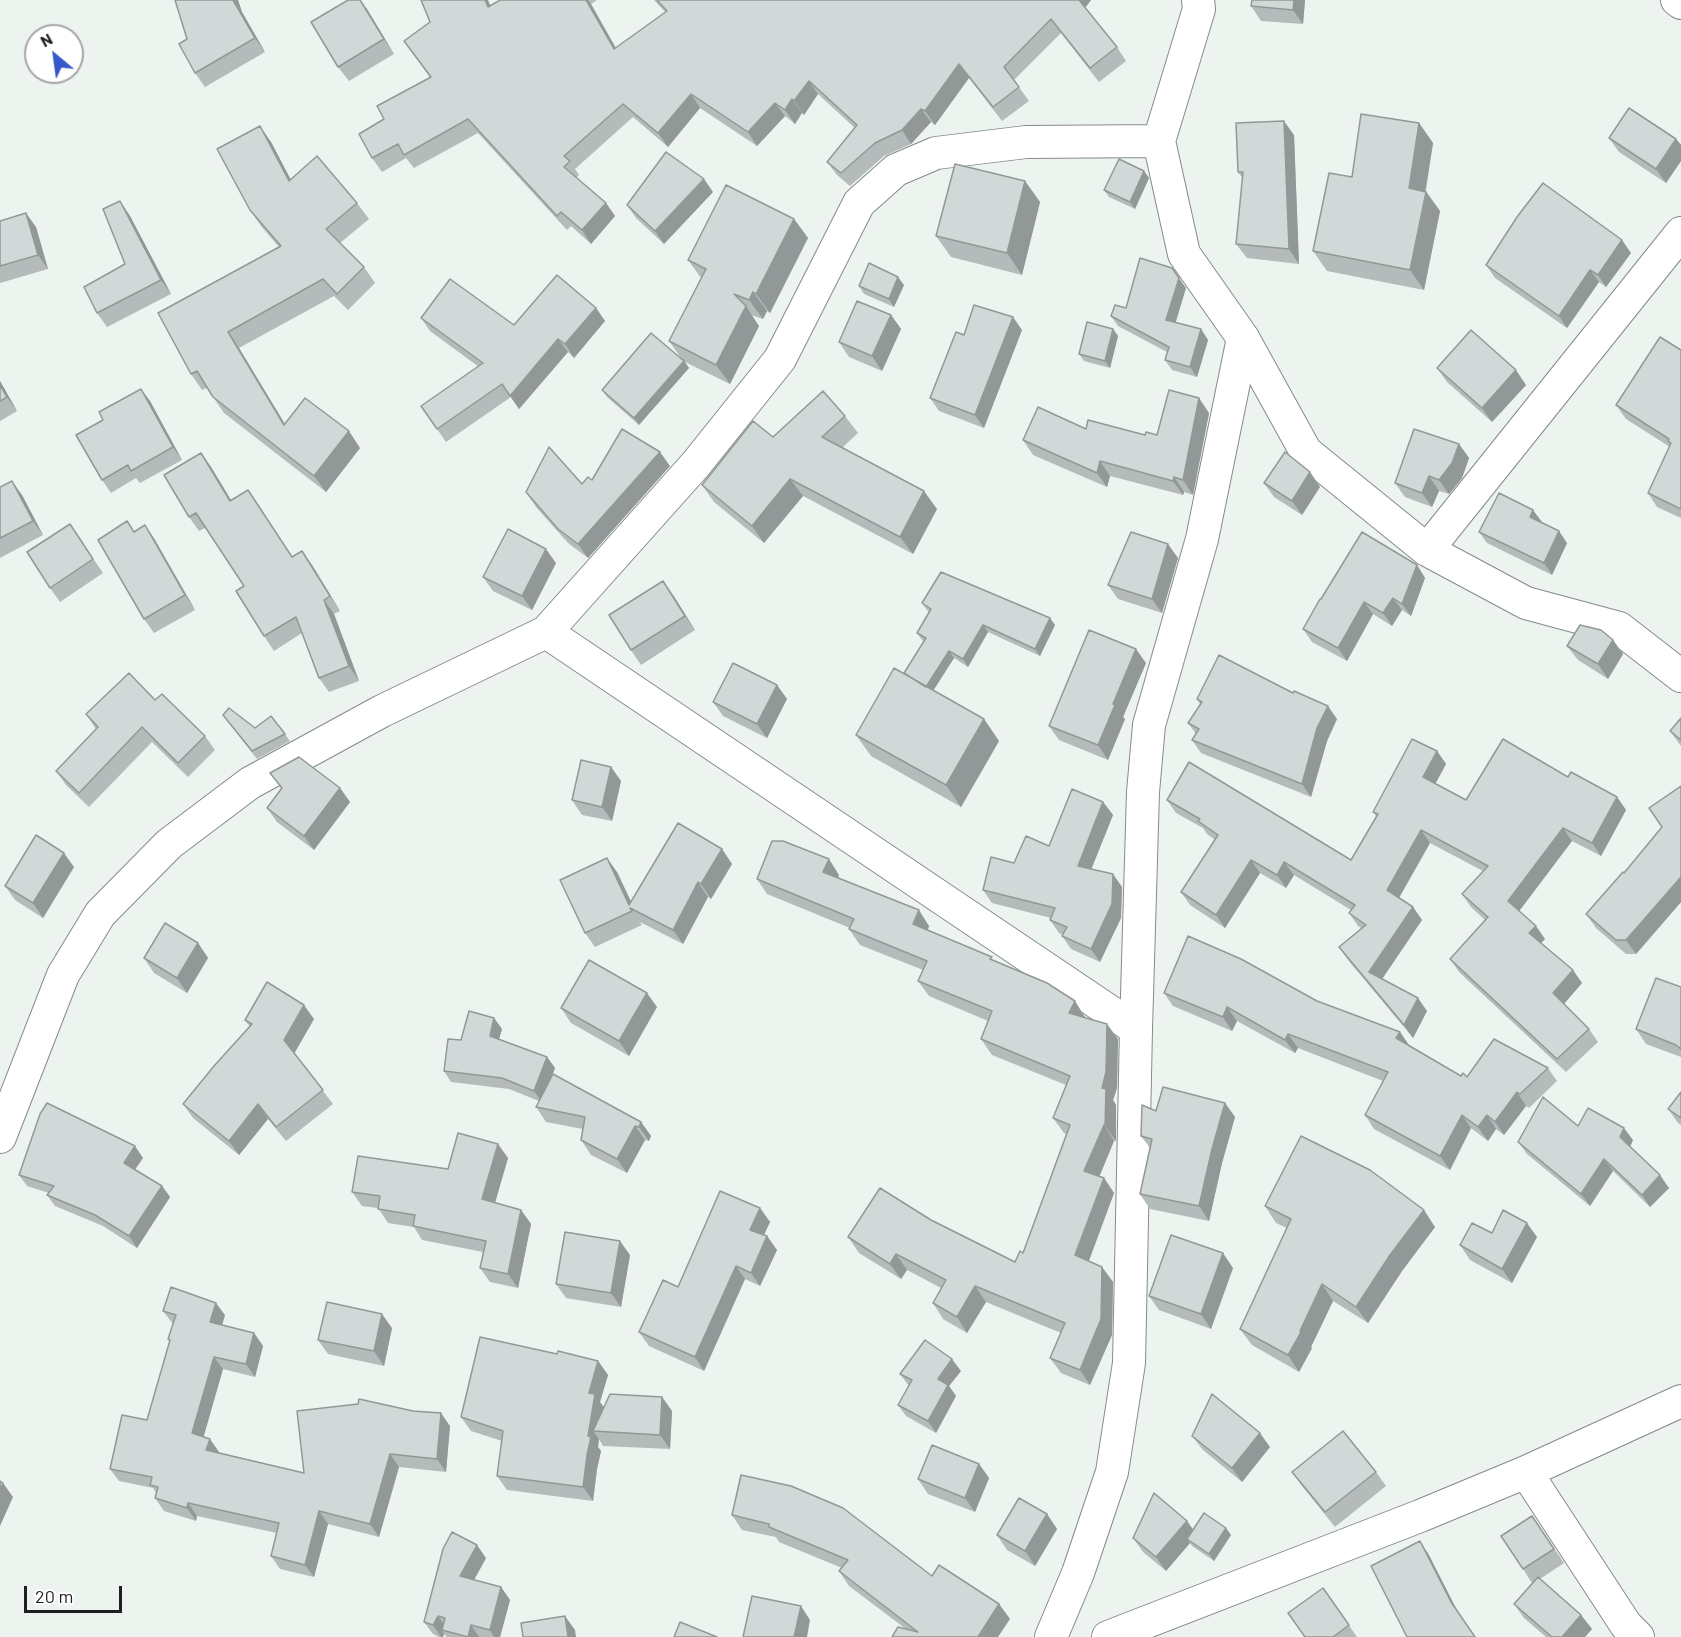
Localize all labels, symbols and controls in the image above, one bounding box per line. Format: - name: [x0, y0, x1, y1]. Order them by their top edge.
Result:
- north arrow: [24, 24, 84, 84]
- text: N: [37, 29, 55, 50]
- scale bar: [27, 1574, 124, 1612]
- text: 20 m: [35, 1585, 73, 1607]

